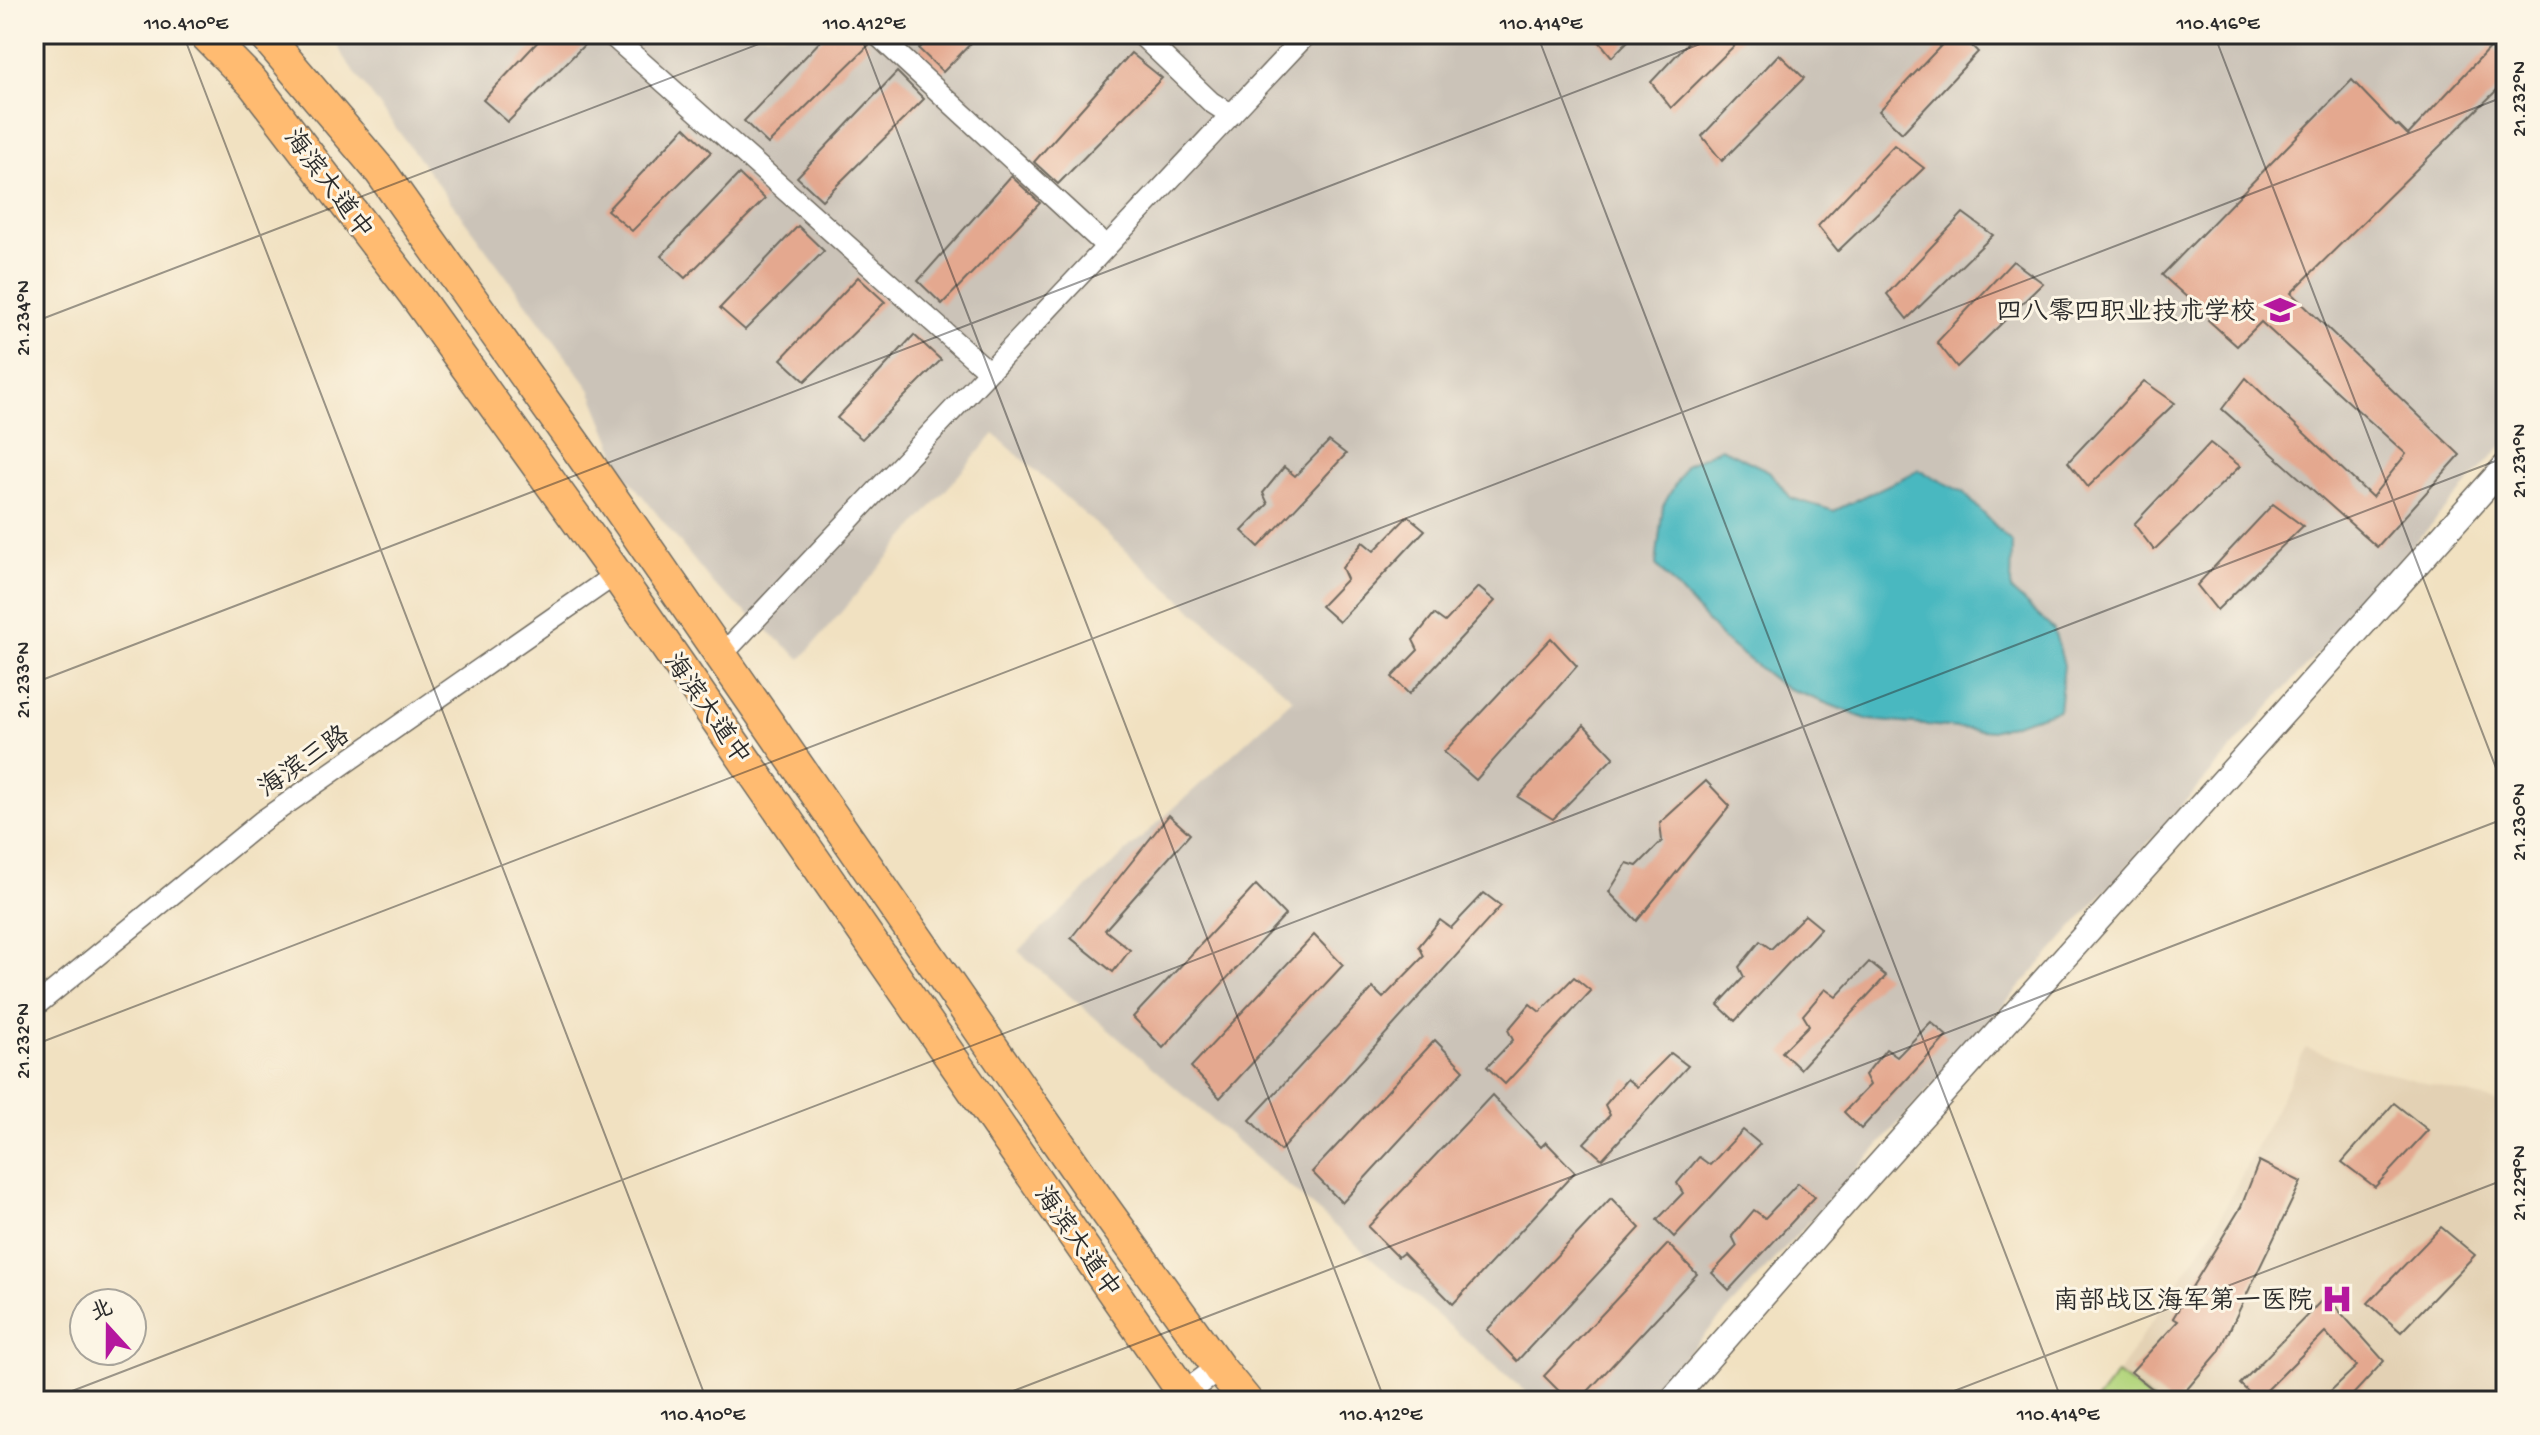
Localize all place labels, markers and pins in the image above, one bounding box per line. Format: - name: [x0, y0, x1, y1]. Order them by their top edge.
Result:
- school or university icon: 四八零四职业技术学校: [2263, 293, 2297, 327]
- place label: 四八零四职业技术学校: [1996, 297, 2256, 330]
- hospital icon: 南部战区海军第一医院: [2320, 1282, 2354, 1316]
- place label: 南部战区海军第一医院: [2053, 1286, 2313, 1319]

